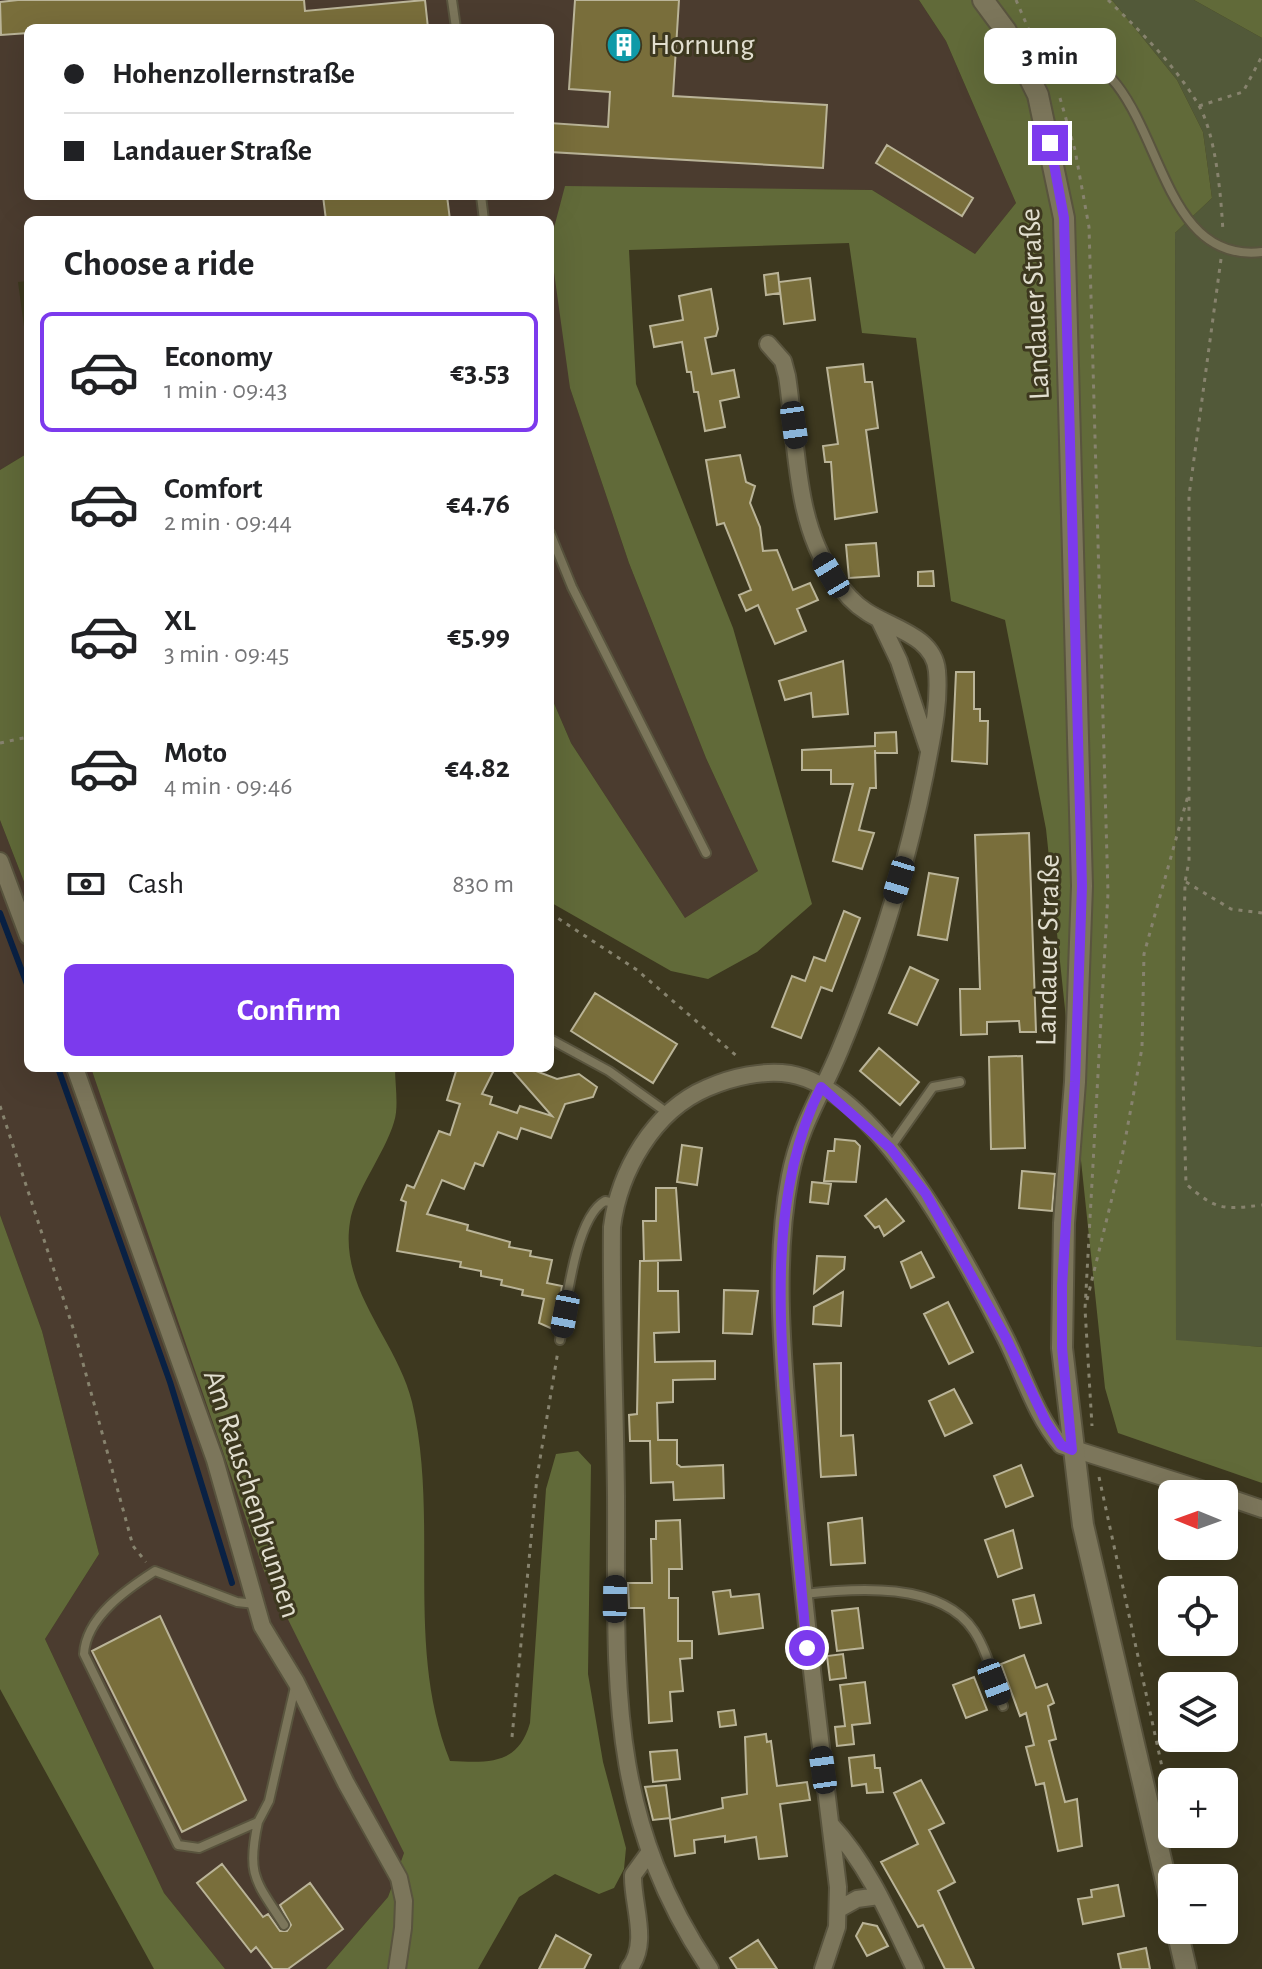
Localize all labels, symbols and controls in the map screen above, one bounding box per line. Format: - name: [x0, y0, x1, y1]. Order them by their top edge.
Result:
- building icon: Hornung: [605, 26, 643, 64]
- callout: 3 min: [984, 27, 1116, 83]
- place label: Hornung: [650, 30, 755, 60]
- text: 3 min: [1022, 43, 1078, 69]
- text: Hohenzollernstraße: [112, 59, 355, 89]
- route end: [1032, 125, 1068, 161]
- text: Landauer Straße: [112, 136, 312, 166]
- street label: Landauer Straße: [1015, 207, 1055, 401]
- text: Choose a ride: [64, 246, 254, 282]
- icon: car: [68, 336, 140, 408]
- text: Economy: [164, 342, 273, 372]
- text: €3.53: [450, 357, 510, 387]
- text: 1 min · 09:43: [164, 377, 287, 403]
- car: [779, 400, 809, 450]
- icon: car: [68, 468, 140, 540]
- text: Comfort: [164, 474, 263, 504]
- text: €4.76: [447, 489, 510, 519]
- text: 2 min · 09:44: [164, 509, 292, 535]
- car: [808, 548, 854, 602]
- icon: car: [68, 600, 140, 672]
- text: XL: [164, 606, 196, 636]
- text: €5.99: [447, 621, 510, 651]
- text: 3 min · 09:45: [164, 641, 289, 667]
- icon: car: [68, 732, 140, 804]
- text: Moto: [164, 738, 227, 768]
- text: €4.82: [445, 753, 510, 783]
- text: 4 min · 09:46: [164, 773, 292, 799]
- car: [881, 854, 917, 906]
- street label: Landauer Straße: [1031, 854, 1065, 1046]
- icon: cash: [64, 862, 108, 906]
- text: Cash: [128, 869, 184, 899]
- text: 830 m: [452, 871, 514, 897]
- button: Confirm: [64, 964, 514, 1056]
- car: [549, 1288, 581, 1340]
- street label: Am Rauschenbrunnen: [198, 1366, 306, 1622]
- north arrow: [1158, 1480, 1238, 1560]
- map controls: [1158, 1480, 1238, 1944]
- car: [603, 1575, 627, 1623]
- button: locate: [1158, 1576, 1238, 1656]
- route start: [789, 1630, 825, 1666]
- car: [974, 1655, 1014, 1709]
- button: layers: [1158, 1672, 1238, 1752]
- car: [808, 1745, 838, 1795]
- button: +: [1158, 1768, 1238, 1848]
- button: −: [1158, 1864, 1238, 1944]

